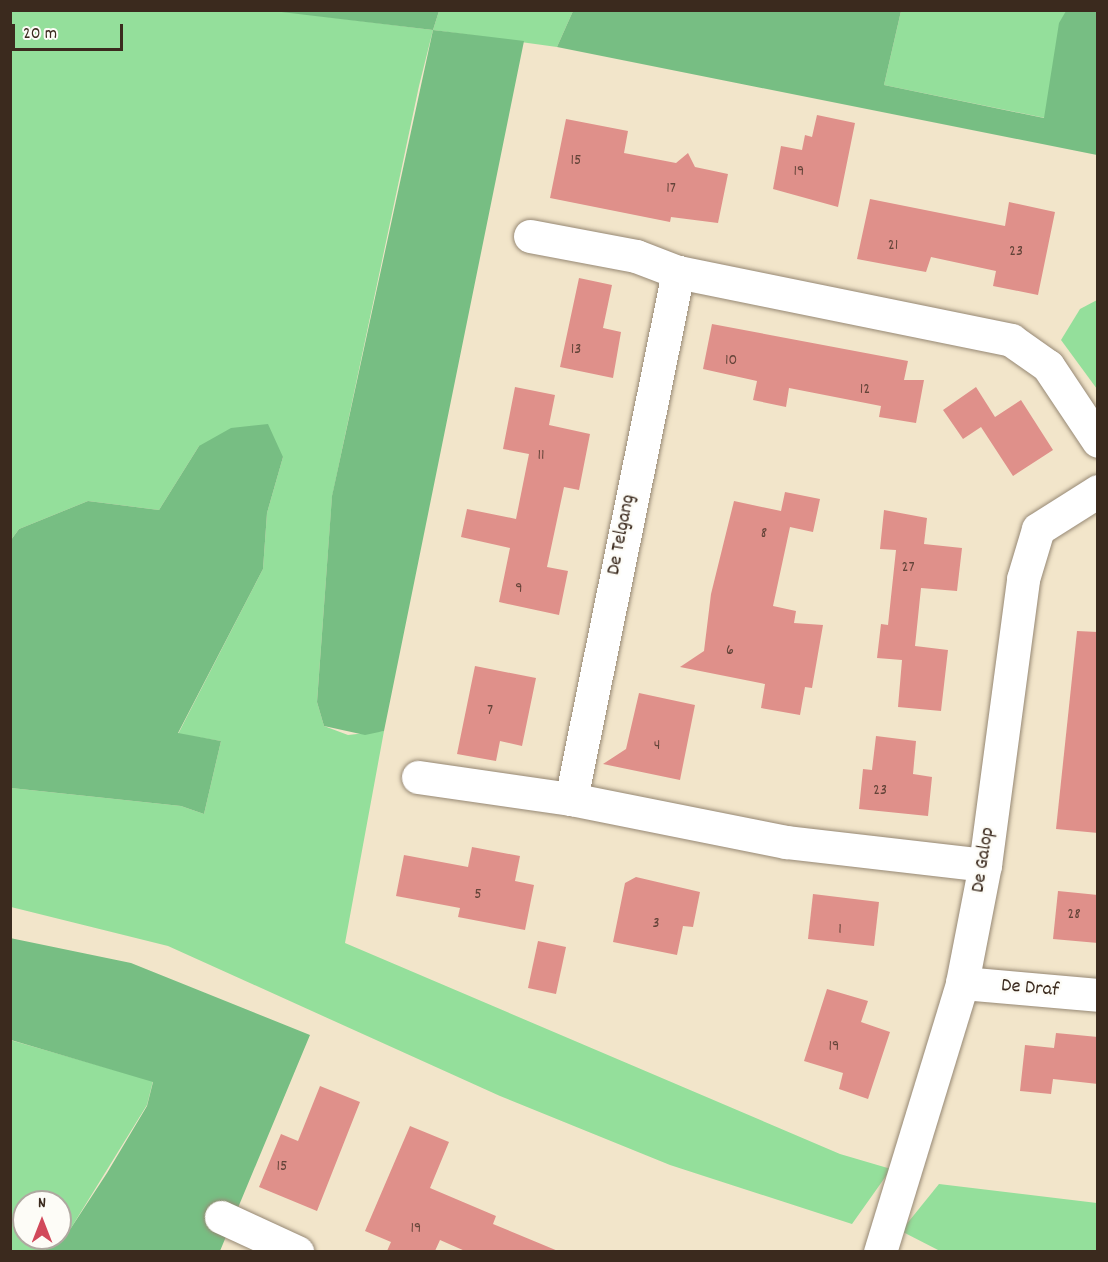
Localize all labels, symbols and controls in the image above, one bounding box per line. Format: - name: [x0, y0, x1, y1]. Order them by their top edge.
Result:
- scale bar: [15, 12, 126, 50]
- text: 20 m: [23, 22, 57, 47]
- house number: 15: [571, 151, 581, 171]
- house number: 19: [794, 162, 804, 182]
- house number: 17: [666, 179, 676, 199]
- house number: 21: [888, 236, 898, 256]
- house number: 23: [1009, 242, 1023, 262]
- house number: 13: [571, 340, 581, 360]
- house number: 10: [725, 351, 737, 371]
- house number: 12: [860, 380, 870, 400]
- house number: 11: [537, 446, 545, 466]
- street label: De Telgang: [602, 493, 642, 577]
- house number: 8: [761, 524, 767, 544]
- house number: 27: [901, 558, 915, 578]
- house number: 9: [515, 579, 523, 599]
- house number: 6: [726, 641, 734, 661]
- house number: 7: [487, 701, 493, 721]
- house number: 4: [654, 736, 660, 756]
- house number: 23: [873, 781, 887, 801]
- street label: De Galop: [967, 825, 1001, 895]
- house number: 5: [474, 885, 482, 905]
- house number: 28: [1067, 905, 1081, 925]
- house number: 3: [652, 914, 660, 934]
- house number: 1: [838, 920, 842, 940]
- street label: De Draf: [1000, 975, 1060, 1003]
- house number: 19: [829, 1037, 839, 1057]
- house number: 15: [277, 1157, 287, 1177]
- north arrow: [12, 1190, 72, 1250]
- text: N: [38, 1192, 46, 1215]
- house number: 19: [411, 1219, 421, 1239]

